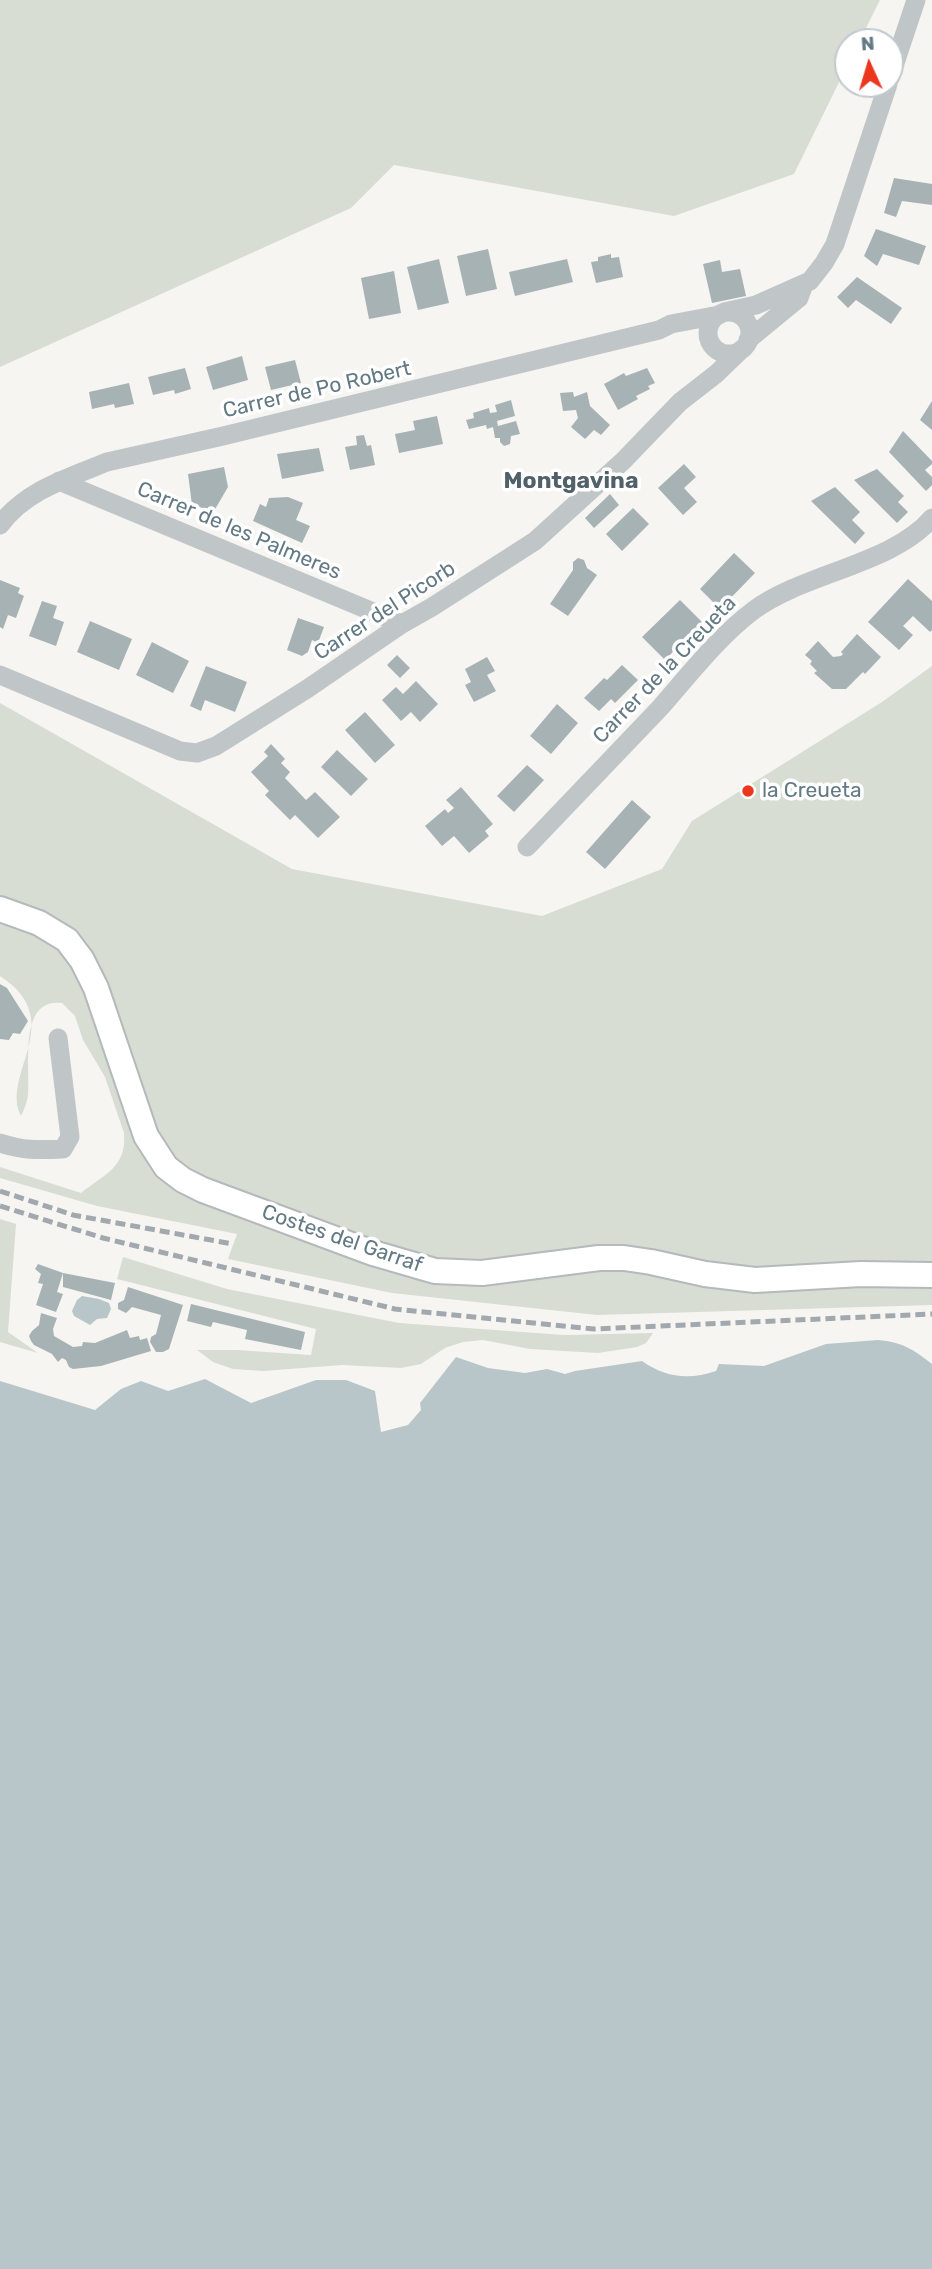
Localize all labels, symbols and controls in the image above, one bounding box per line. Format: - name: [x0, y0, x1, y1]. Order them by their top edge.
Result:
- north arrow: [834, 28, 904, 98]
- text: N: [860, 32, 875, 55]
- street label: Carrer de Po Robert: [220, 356, 414, 424]
- district label: Montgavina: [504, 467, 638, 495]
- street label: Carrer de les Palmeres: [133, 477, 345, 585]
- street label: Carrer del Picorb: [310, 556, 460, 666]
- street label: Carrer de la Creueta: [588, 591, 742, 749]
- place label: la Creueta: [762, 778, 861, 804]
- marker: la Creueta: [740, 783, 756, 799]
- street label: Costes del Garraf: [258, 1200, 426, 1278]

